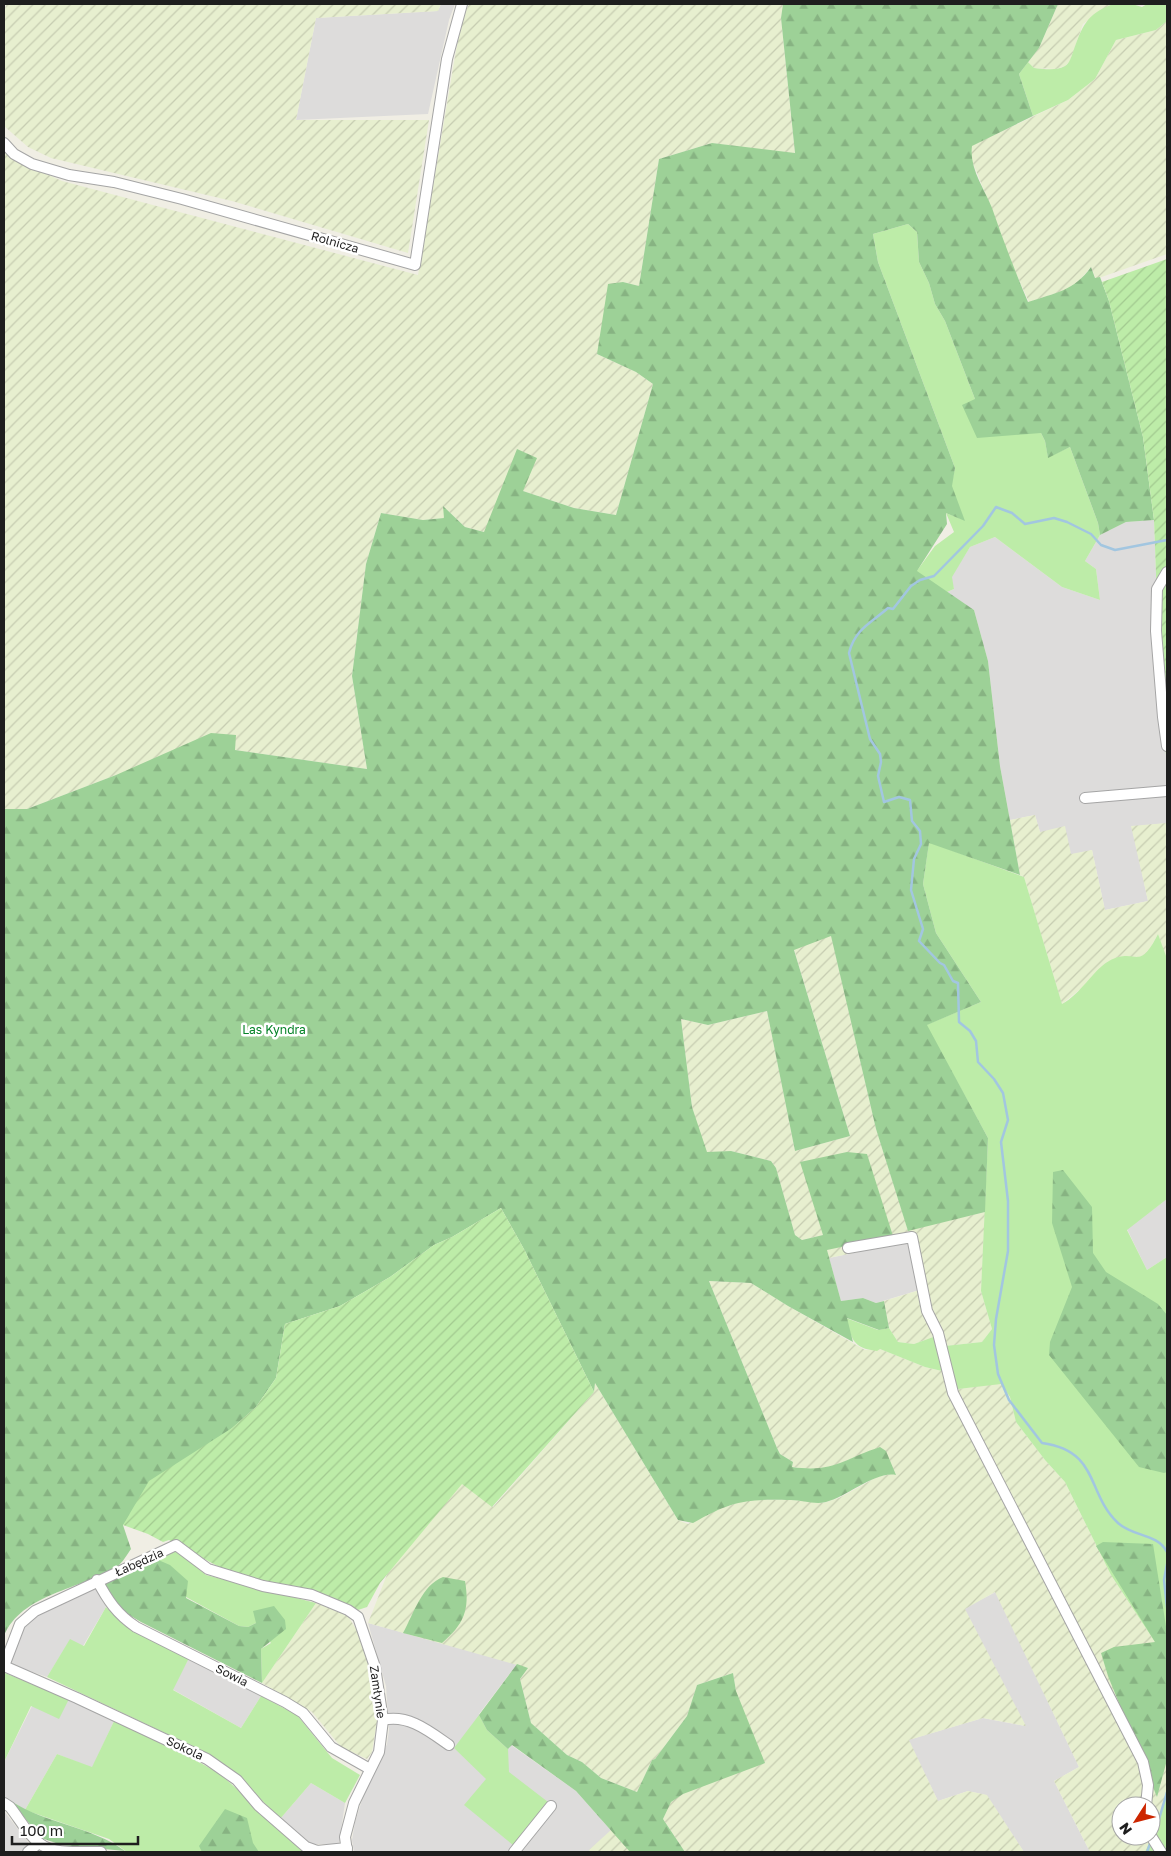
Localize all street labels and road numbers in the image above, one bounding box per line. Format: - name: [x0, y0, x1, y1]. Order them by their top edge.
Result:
- street label: Rolnicza: [309, 228, 361, 256]
- street label: Łabędzia: [112, 1545, 166, 1579]
- street label: Sowia: [213, 1660, 251, 1690]
- street label: Zamłynie: [367, 1665, 389, 1719]
- street label: Sokola: [164, 1733, 206, 1763]

